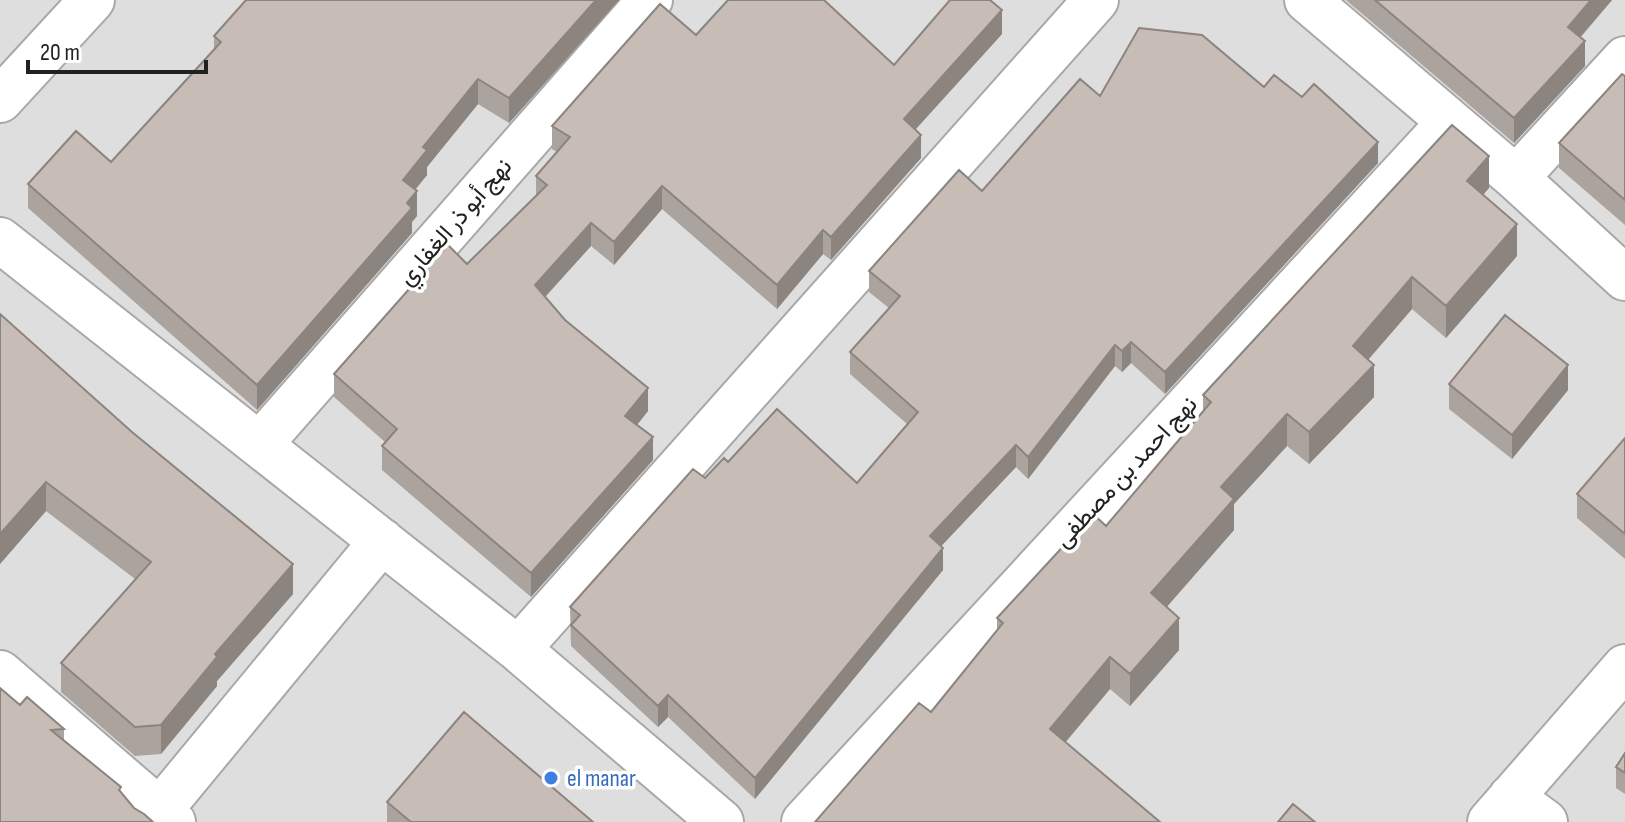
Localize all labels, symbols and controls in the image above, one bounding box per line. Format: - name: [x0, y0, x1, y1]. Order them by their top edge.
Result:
- scale bar: [28, 24, 206, 74]
- text: 20 m: [40, 38, 80, 67]
- street label: نهج أبو ذر الغفاري: [392, 152, 521, 294]
- street label: نهج احمد بن مصطفى: [1048, 390, 1205, 555]
- place label: el manar: [567, 764, 636, 793]
- marker: el manar: [542, 769, 560, 787]

